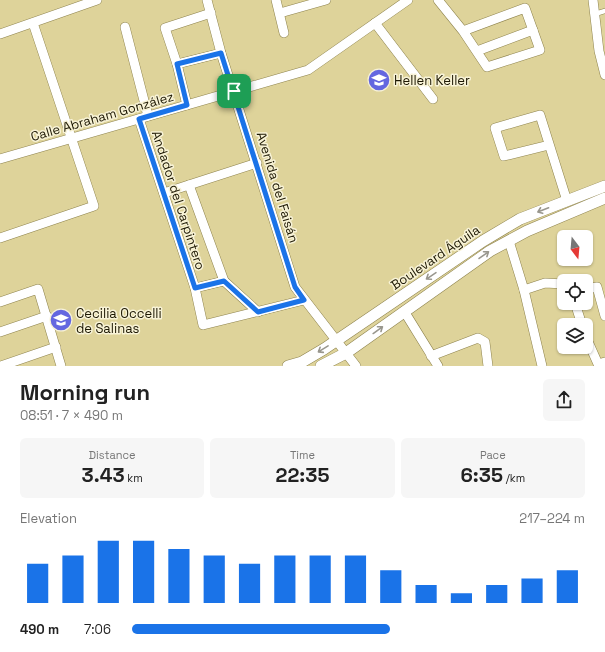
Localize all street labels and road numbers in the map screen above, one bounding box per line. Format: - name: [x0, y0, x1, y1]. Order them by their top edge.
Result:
- street label: Calle Abraham González: [29, 88, 176, 145]
- street label: Andador del Carpintero: [148, 128, 209, 272]
- street label: Avenida del Faisán: [253, 130, 302, 245]
- street label: Boulevard Águila: [387, 221, 484, 294]

